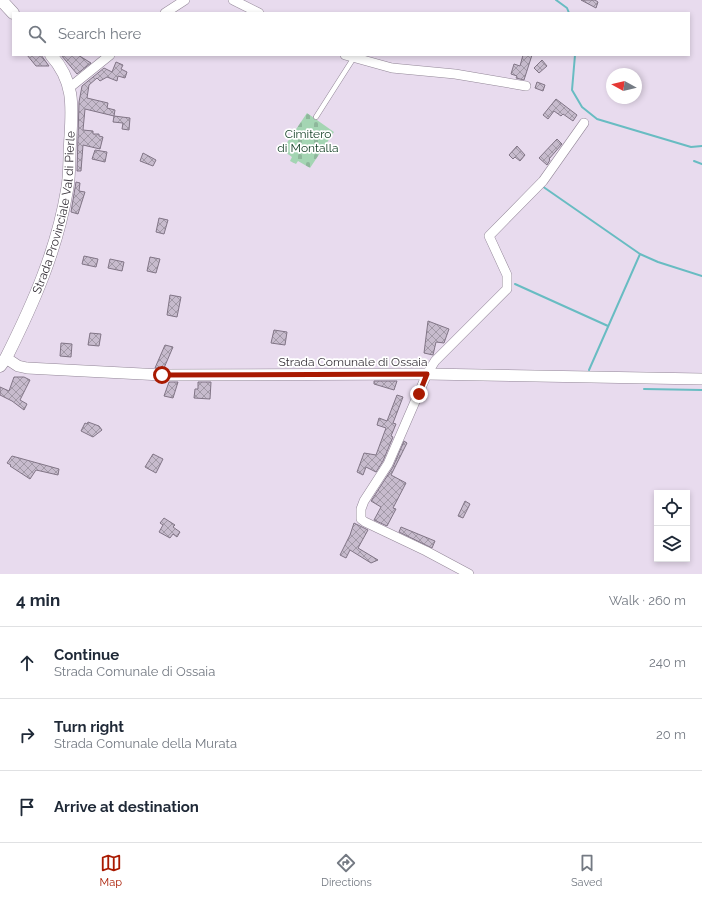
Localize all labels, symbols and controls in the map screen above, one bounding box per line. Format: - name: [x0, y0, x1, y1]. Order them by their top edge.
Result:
- search box: [12, 12, 690, 56]
- icon: search: [26, 23, 48, 45]
- text: Search here: [58, 25, 141, 43]
- north arrow: [606, 68, 642, 104]
- park label: Cimitero di Montalla: [277, 127, 339, 155]
- street label: Strada Provinciale Val di Pierle: [30, 131, 78, 296]
- street label: Strada Comunale di Ossaia: [279, 355, 427, 369]
- route start: [153, 366, 171, 384]
- route end: [410, 385, 428, 403]
- map controls: [654, 490, 690, 562]
- button: locate: [654, 490, 690, 526]
- button: layers: [654, 526, 690, 562]
- text: 4 min: [16, 590, 60, 610]
- text: Walk · 260 m: [609, 593, 686, 608]
- text: Continue: [54, 646, 119, 664]
- icon: ahead: [16, 652, 38, 674]
- text: 240 m: [649, 655, 686, 670]
- text: Strada Comunale di Ossaia: [54, 664, 215, 679]
- text: Turn right: [54, 718, 124, 736]
- icon: right: [16, 724, 38, 746]
- text: 20 m: [656, 727, 686, 742]
- text: Strada Comunale della Murata: [54, 736, 237, 751]
- icon: arrive: [16, 796, 38, 818]
- text: Arrive at destination: [54, 798, 199, 816]
- tab: Map: [100, 852, 122, 889]
- tab: Directions: [321, 852, 372, 889]
- tab: Saved: [571, 852, 602, 889]

